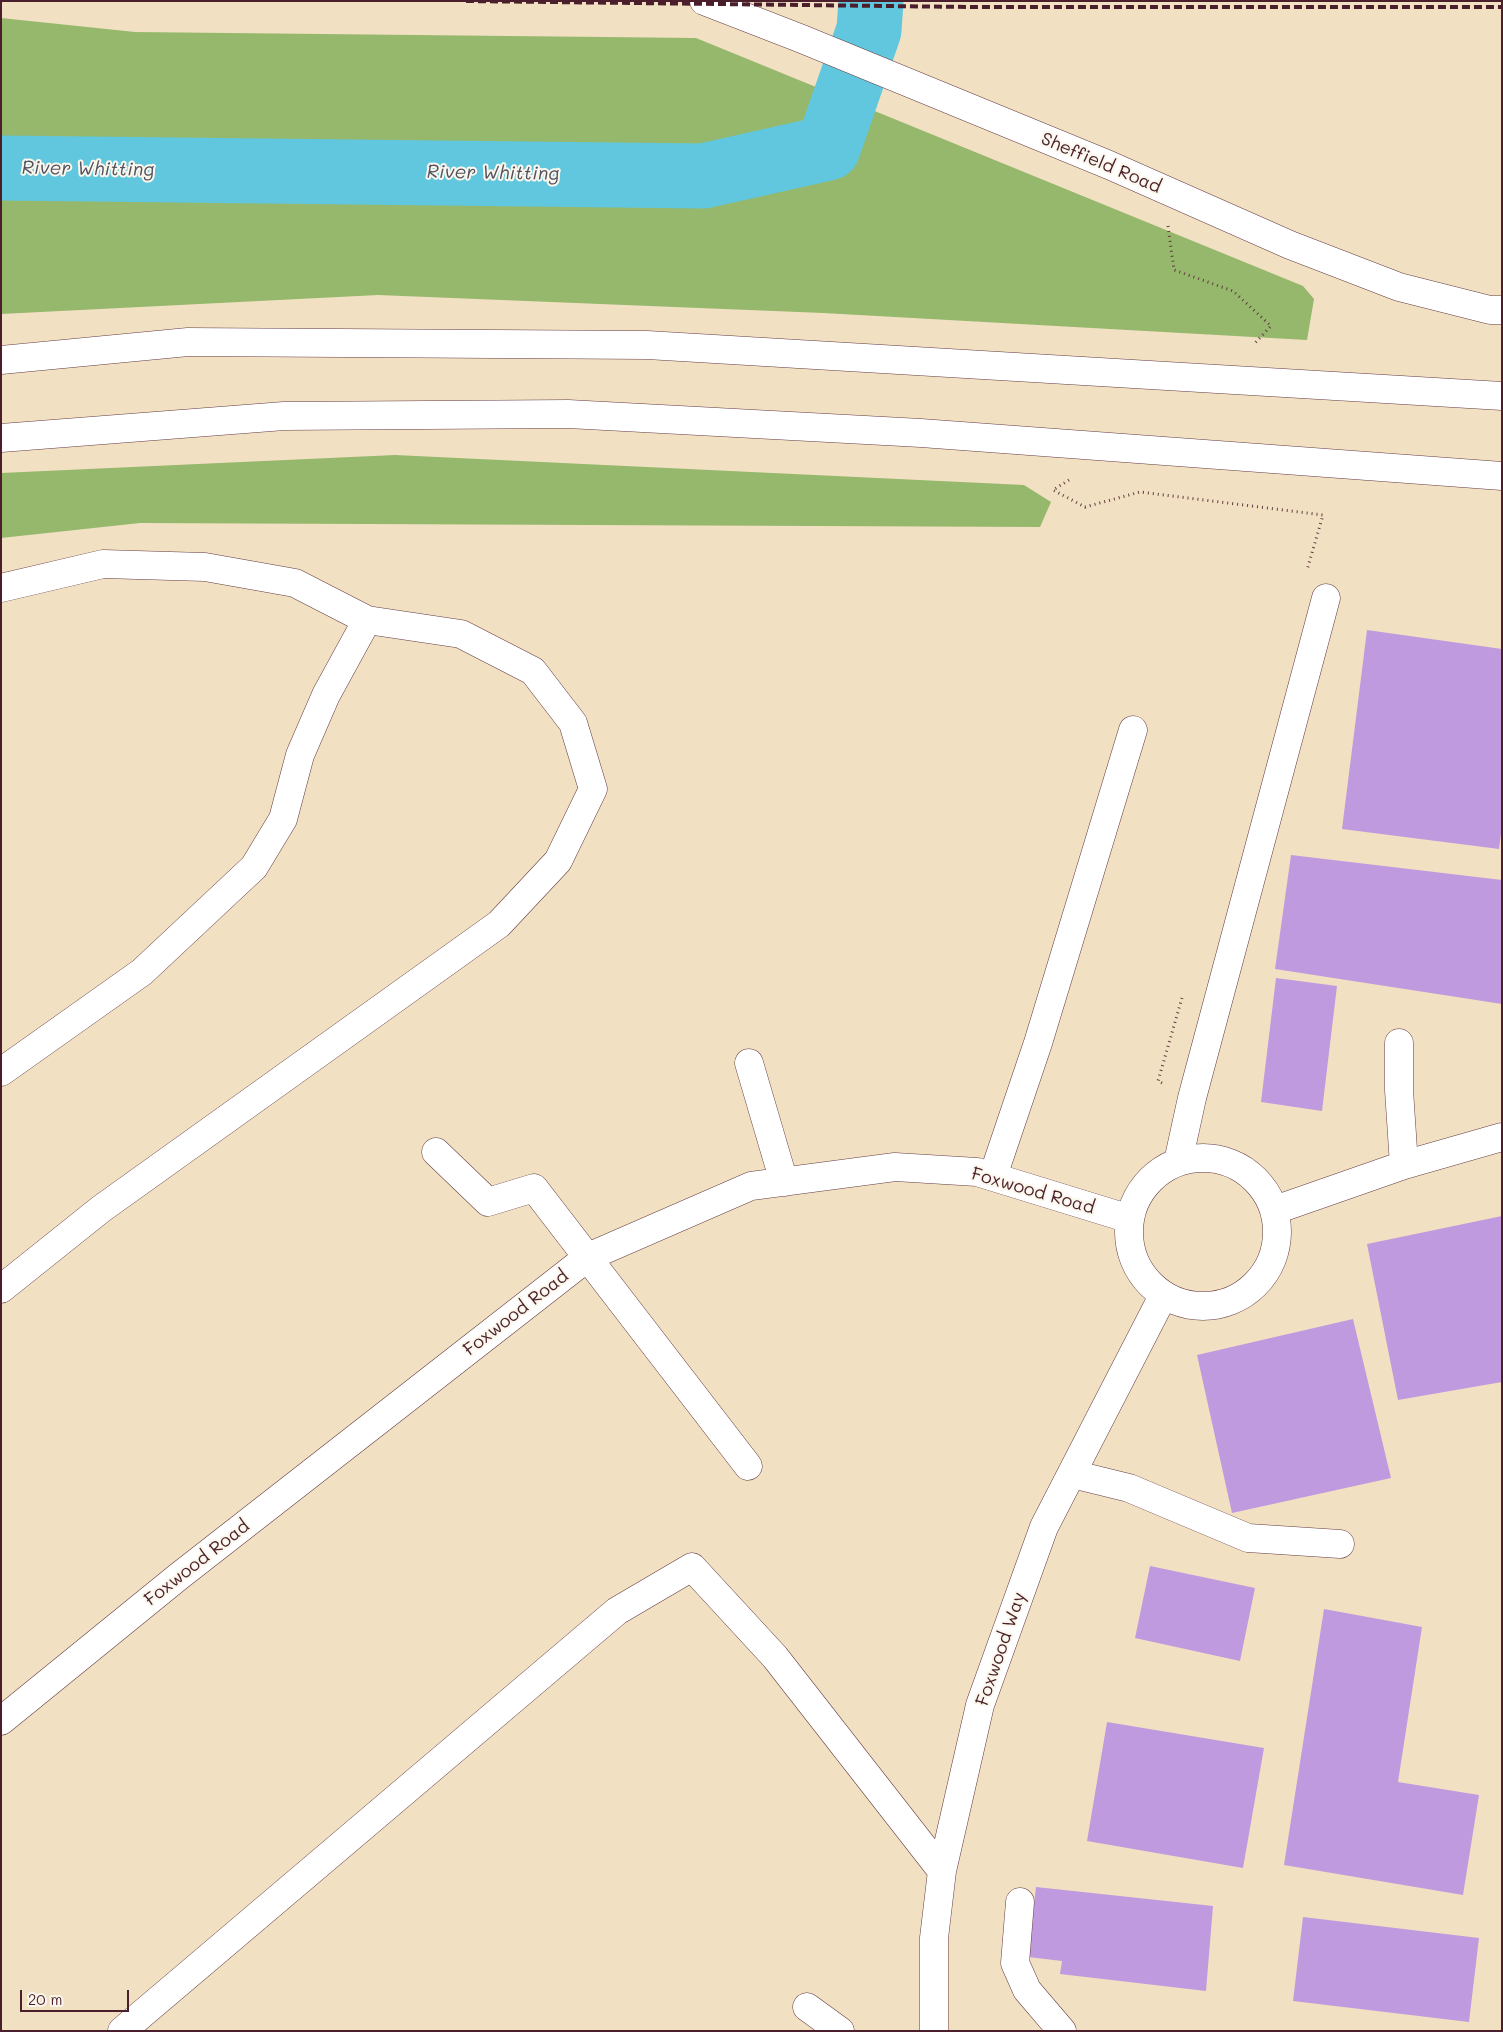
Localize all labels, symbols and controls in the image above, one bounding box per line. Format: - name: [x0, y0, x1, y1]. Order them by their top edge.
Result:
- street label: Sheffield Road: [1038, 128, 1164, 198]
- water label: River Whitting: [21, 156, 155, 182]
- water label: River Whitting: [426, 160, 560, 186]
- street label: Foxwood Road: [969, 1163, 1097, 1219]
- street label: Foxwood Road: [459, 1265, 573, 1361]
- street label: Foxwood Road: [140, 1515, 254, 1611]
- street label: Foxwood Way: [971, 1589, 1031, 1709]
- scale bar: [22, 1980, 131, 2012]
- text: 20 m: [28, 1989, 62, 2009]

